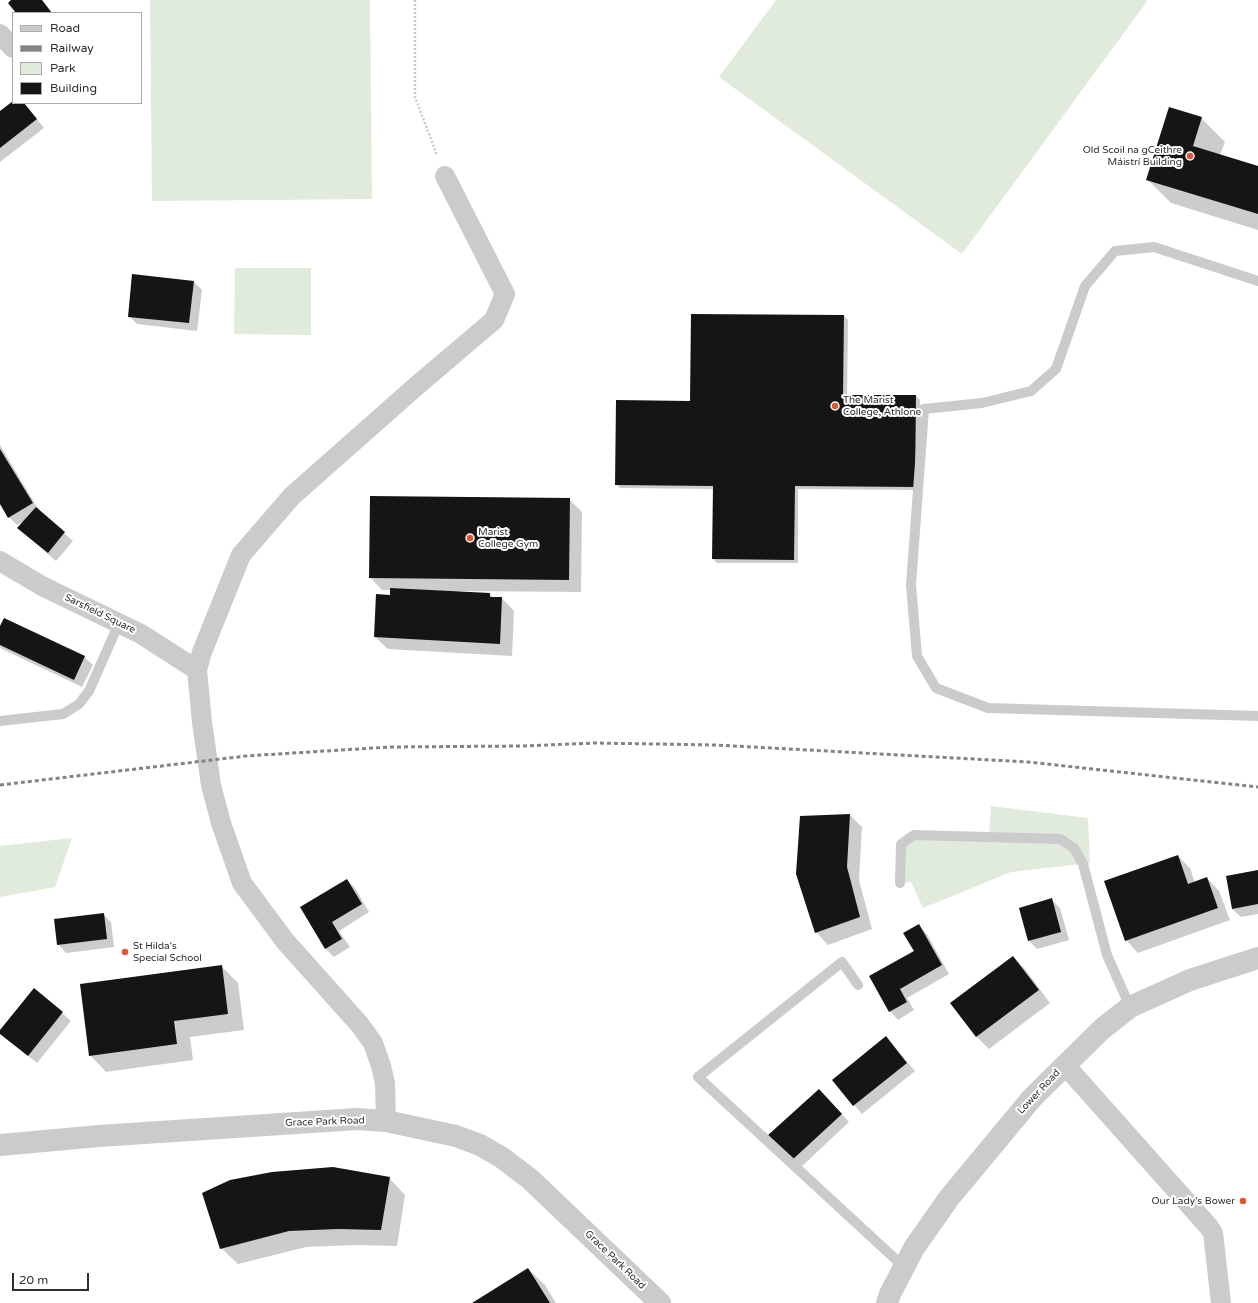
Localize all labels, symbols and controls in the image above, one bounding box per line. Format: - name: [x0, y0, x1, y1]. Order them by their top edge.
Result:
- legend: [12, 12, 142, 104]
- text: Road: [50, 21, 80, 35]
- text: Railway: [50, 41, 94, 55]
- text: Park: [50, 61, 76, 75]
- text: Building: [50, 81, 97, 95]
- place label: Old Scoil na gCeithre Máistrí Building: [1083, 144, 1182, 168]
- marker: Old Scoil na gCeithre Máistrí Building: [1185, 151, 1195, 161]
- place label: The Marist College, Athlone: [843, 394, 921, 418]
- marker: The Marist College, Athlone: [830, 401, 840, 411]
- place label: Marist College Gym: [478, 526, 538, 550]
- marker: Marist College Gym: [465, 533, 475, 543]
- street label: Sarsfield Square: [63, 592, 137, 636]
- place label: St Hilda's Special School: [133, 940, 202, 964]
- marker: St Hilda's Special School: [120, 947, 130, 957]
- street label: Lower Road: [1015, 1067, 1063, 1117]
- street label: Grace Park Road: [285, 1115, 365, 1129]
- place label: Our Lady's Bower: [1152, 1195, 1235, 1207]
- marker: Our Lady's Bower: [1238, 1196, 1248, 1206]
- street label: Grace Park Road: [582, 1228, 648, 1292]
- scale bar: [14, 1265, 91, 1291]
- text: 20 m: [19, 1273, 48, 1287]

